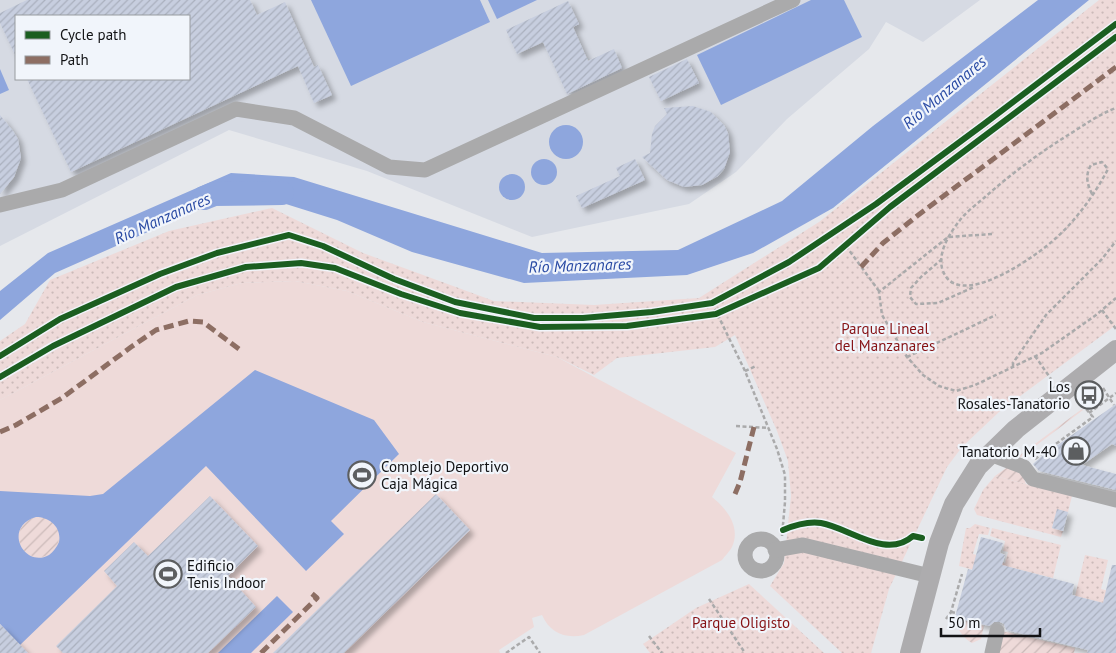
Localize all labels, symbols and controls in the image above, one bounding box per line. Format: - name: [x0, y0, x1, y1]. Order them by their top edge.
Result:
- legend: [15, 15, 190, 80]
- text: Cycle path: [60, 25, 126, 44]
- text: Path: [60, 50, 89, 69]
- water label: Río Manzanares: [898, 51, 990, 133]
- water label: Río Manzanares: [111, 188, 214, 248]
- water label: Río Manzanares: [528, 253, 632, 277]
- park label: Parque Lineal del Manzanares: [835, 319, 935, 355]
- place label: Los Rosales-Tanatorio: [958, 377, 1070, 413]
- bus stop icon: Los Rosales-Tanatorio: [1074, 380, 1104, 410]
- shop icon: Tanatorio M-40: [1061, 436, 1091, 466]
- place label: Tanatorio M-40: [959, 442, 1057, 461]
- place label: Complejo Deportivo Caja Mágica: [381, 457, 509, 493]
- sports icon: Complejo Deportivo Caja Mágica: [347, 460, 377, 490]
- place label: Edificio Tenis Indoor: [187, 556, 265, 592]
- sports icon: Edificio Tenis Indoor: [153, 559, 183, 589]
- scale bar: [941, 606, 1040, 638]
- park label: Parque Oligisto: [692, 613, 790, 632]
- text: 50 m: [948, 613, 981, 632]

